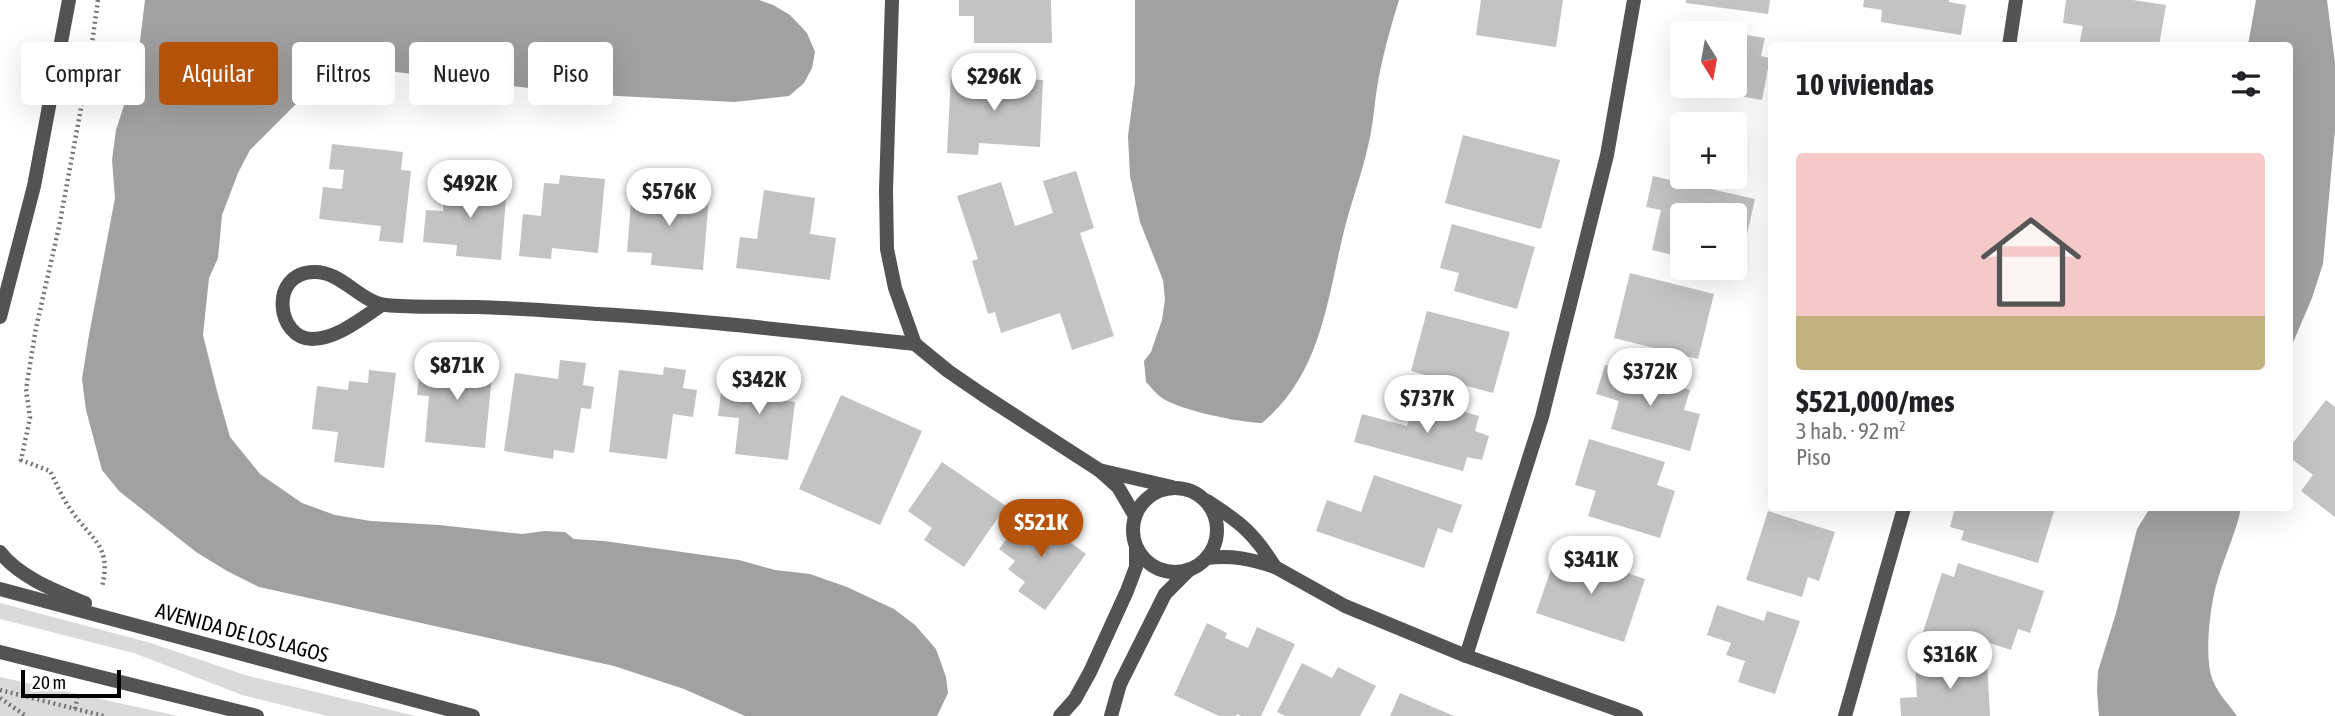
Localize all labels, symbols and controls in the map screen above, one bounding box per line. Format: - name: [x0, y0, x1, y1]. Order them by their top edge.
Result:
- north arrow: [1670, 21, 1746, 98]
- map controls: [1670, 21, 1747, 280]
- chip: Comprar: [21, 42, 145, 105]
- chip: Alquilar: [159, 42, 278, 105]
- chip: Filtros: [292, 42, 395, 105]
- chip: Nuevo: [409, 42, 514, 105]
- chip: Piso: [528, 42, 613, 105]
- pin: $296K: [945, 54, 1043, 113]
- text: $296K: [967, 63, 1021, 89]
- icon: filters: [2227, 65, 2265, 103]
- text: 10 viviendas: [1796, 67, 1934, 101]
- button: +: [1670, 112, 1747, 189]
- pin: $492K: [421, 160, 519, 220]
- pin: $576K: [620, 168, 718, 228]
- text: $492K: [443, 170, 497, 196]
- text: $576K: [642, 178, 696, 204]
- icon: home: [1968, 199, 2094, 325]
- button: −: [1670, 203, 1747, 280]
- pin: $871K: [408, 342, 506, 402]
- pin: $372K: [1601, 348, 1699, 408]
- text: $871K: [430, 352, 484, 378]
- pin: $342K: [710, 356, 808, 416]
- text: $372K: [1623, 358, 1677, 384]
- text: $342K: [732, 366, 786, 392]
- pin: $737K: [1378, 376, 1476, 435]
- text: $521,000/mes: [1796, 384, 1955, 418]
- text: $737K: [1400, 385, 1454, 411]
- text: 3 hab. · 92 m²: [1796, 418, 1906, 444]
- text: Piso: [1796, 444, 1831, 470]
- pin: $521K: [992, 500, 1090, 559]
- text: $521K: [1014, 509, 1068, 535]
- pin: $341K: [1542, 536, 1640, 596]
- text: $341K: [1564, 546, 1618, 572]
- street label: AVENIDA DE LOS LAGOS: [153, 597, 331, 667]
- pin: $316K: [1901, 632, 1999, 691]
- text: $316K: [1923, 641, 1977, 667]
- scale bar: [21, 667, 121, 699]
- text: 20 m: [32, 671, 66, 693]

